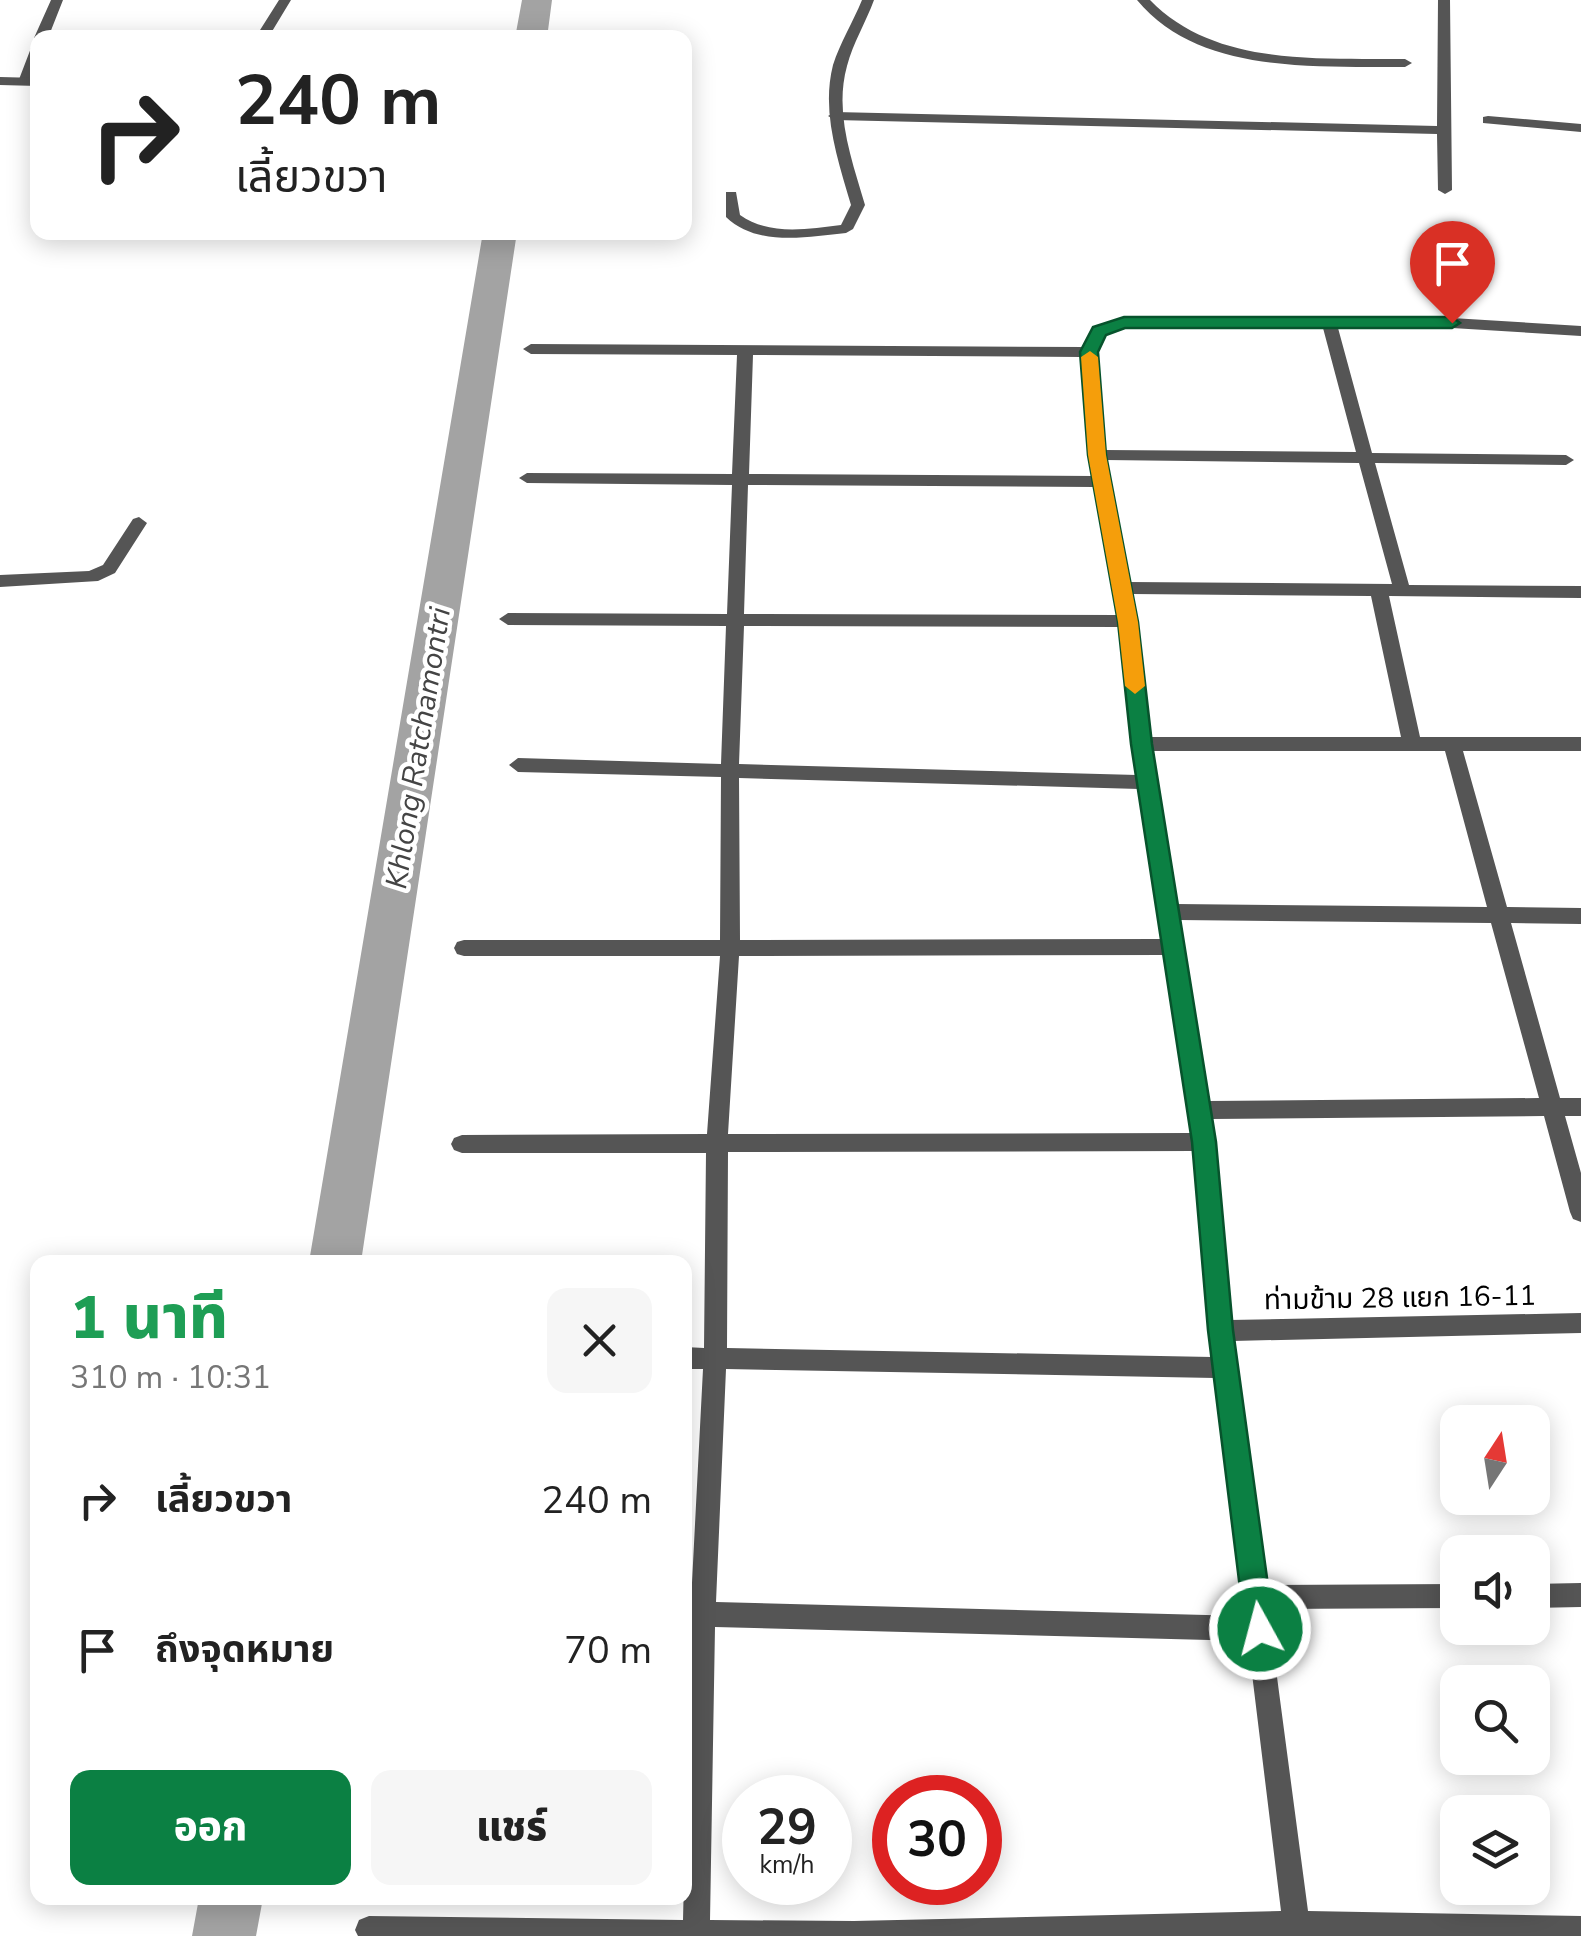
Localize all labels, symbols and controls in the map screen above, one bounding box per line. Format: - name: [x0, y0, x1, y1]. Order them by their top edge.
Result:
- text: 240 m: [235, 53, 441, 149]
- icon: right: [70, 70, 200, 200]
- text: เลี้ยวขวา: [235, 147, 387, 208]
- pin: [1410, 221, 1495, 324]
- icon: arrive: [1425, 236, 1480, 291]
- water label: Khlong Ratchamontri: [376, 603, 461, 892]
- text: 1 นาที: [70, 1277, 228, 1359]
- street label: ท่ามข้าม 28 แยก 16-11: [1264, 1277, 1536, 1319]
- button: close: [547, 1288, 652, 1393]
- text: 310 m · 10:31: [70, 1356, 271, 1399]
- north arrow: [1440, 1405, 1550, 1515]
- map controls: [1440, 1405, 1550, 1905]
- icon: right: [70, 1473, 125, 1528]
- text: เลี้ยวขวา: [155, 1474, 292, 1525]
- text: 240 m: [541, 1475, 652, 1526]
- button: sound: [1440, 1535, 1550, 1645]
- position arrow: [1208, 1577, 1312, 1681]
- icon: arrive: [70, 1623, 125, 1678]
- text: ถึงจุดหมาย: [155, 1624, 334, 1675]
- text: 70 m: [564, 1625, 652, 1676]
- button: search: [1440, 1665, 1550, 1775]
- button: ออก: [70, 1770, 351, 1885]
- button: แชร์: [371, 1770, 652, 1885]
- speed limit sign: 30: [872, 1775, 1002, 1905]
- text: 29: [757, 1793, 817, 1862]
- button: layers: [1440, 1795, 1550, 1905]
- text: km/h: [759, 1848, 815, 1882]

